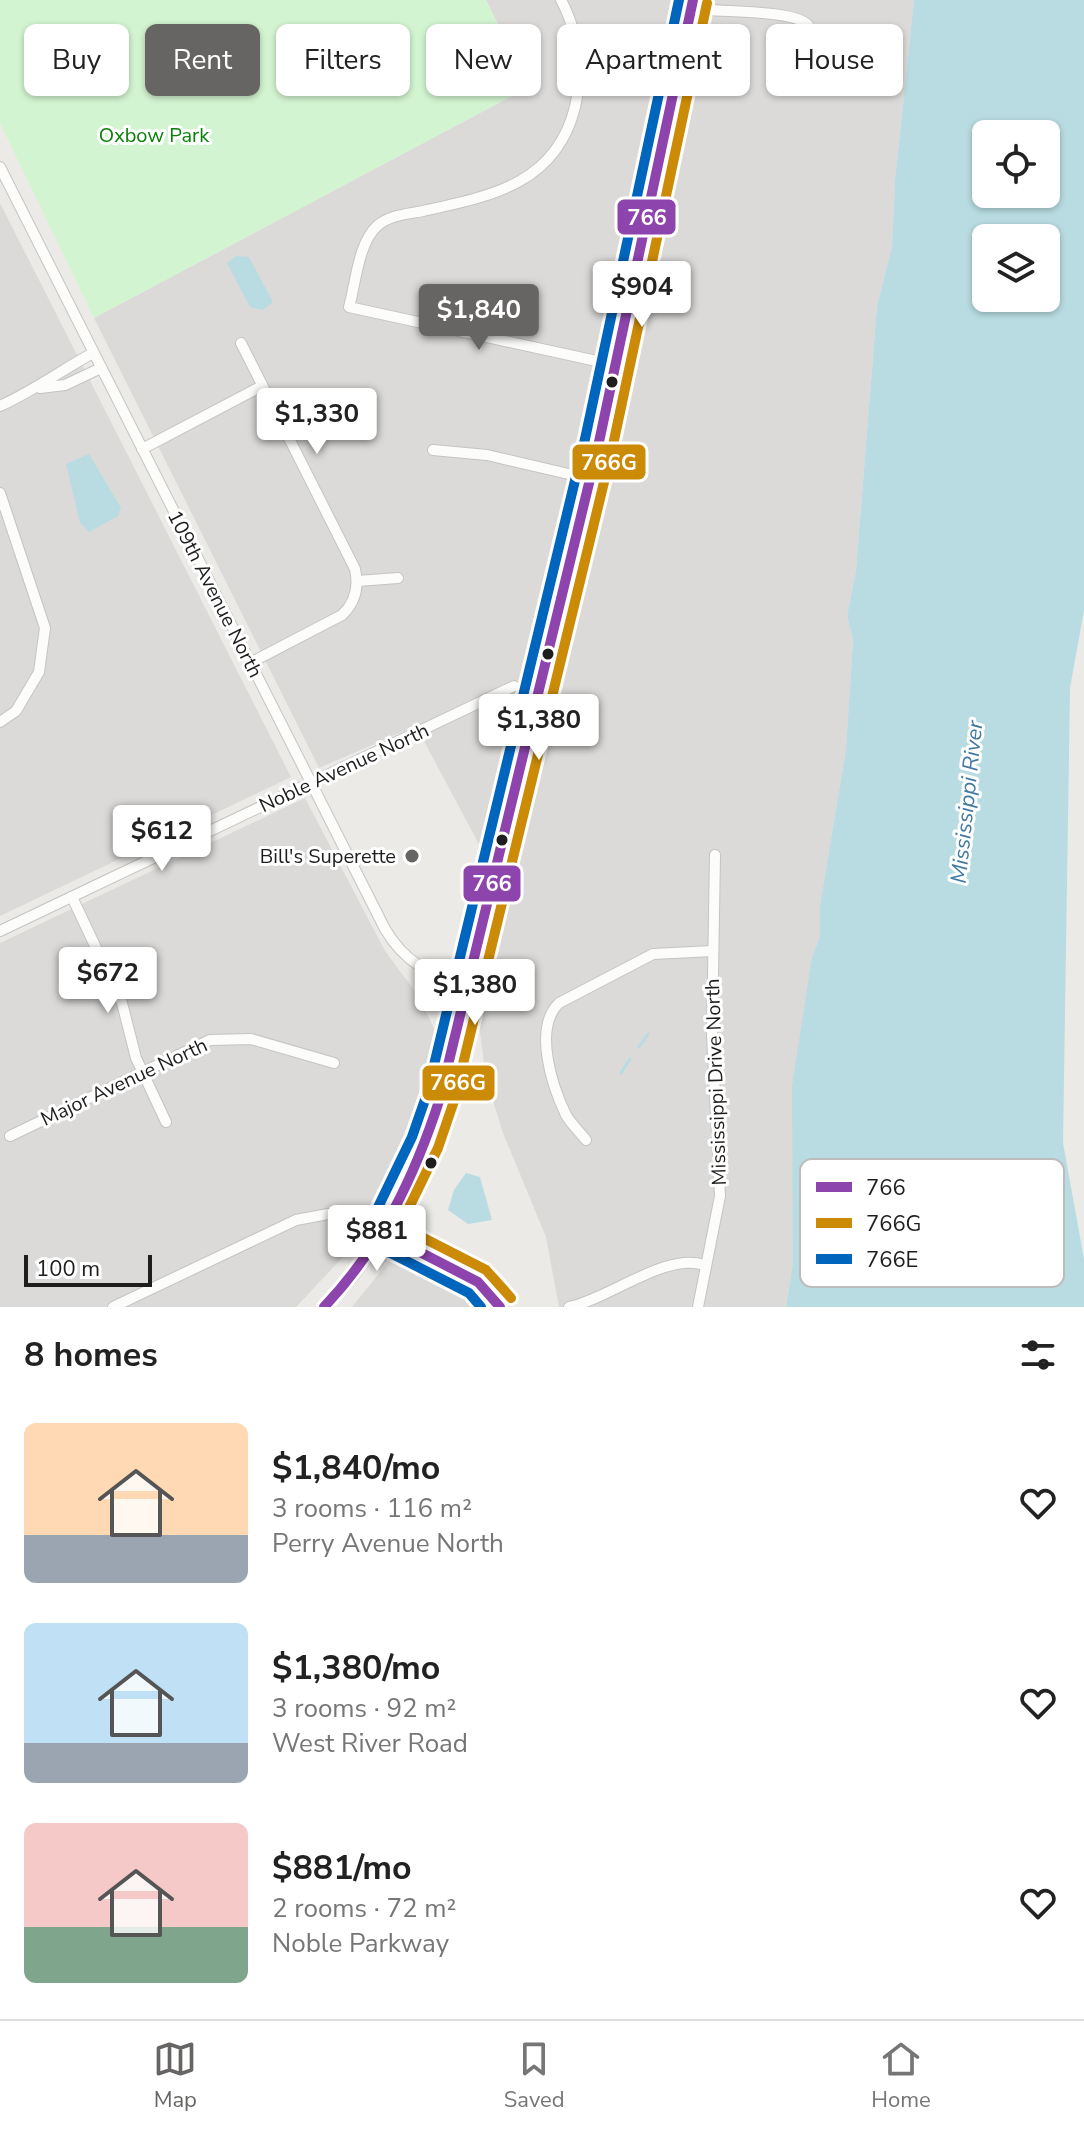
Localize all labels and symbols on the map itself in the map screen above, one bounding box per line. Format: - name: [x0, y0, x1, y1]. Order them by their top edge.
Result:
- park label: Oxbow Park: [99, 122, 210, 149]
- line badge: 766: [616, 198, 677, 236]
- text: 766: [627, 203, 667, 233]
- pin: $904: [595, 261, 689, 329]
- pin: $1,840: [414, 284, 544, 352]
- unlabelled marker: [604, 374, 620, 390]
- pin: $1,330: [252, 388, 382, 456]
- line badge: 766G: [571, 443, 647, 481]
- text: 766G: [581, 448, 637, 478]
- street label: 109th Avenue North: [161, 506, 269, 682]
- unlabelled marker: [540, 646, 556, 662]
- pin: $1,380: [474, 694, 604, 762]
- street label: Noble Avenue North: [255, 717, 433, 819]
- water label: Mississippi River: [944, 718, 991, 885]
- pin: $612: [115, 805, 209, 873]
- unlabelled marker: [494, 832, 510, 848]
- place label: Bill's Superette: [260, 843, 396, 870]
- marker: Bill's Superette: [403, 847, 421, 865]
- line badge: 766: [462, 864, 522, 903]
- text: 766: [472, 869, 512, 899]
- pin: $672: [61, 947, 155, 1015]
- pin: $1,380: [410, 959, 540, 1027]
- street label: Mississippi Drive North: [699, 978, 733, 1186]
- street label: Major Avenue North: [36, 1032, 212, 1132]
- line badge: 766G: [421, 1064, 496, 1102]
- text: 766G: [430, 1068, 486, 1098]
- unlabelled marker: [423, 1155, 439, 1171]
- legend: [800, 1159, 1064, 1287]
- text: 766: [866, 1173, 906, 1203]
- pin: $881: [330, 1205, 424, 1273]
- text: 766G: [866, 1209, 922, 1239]
- text: 766E: [866, 1245, 918, 1275]
- scale bar: [24, 1251, 152, 1287]

